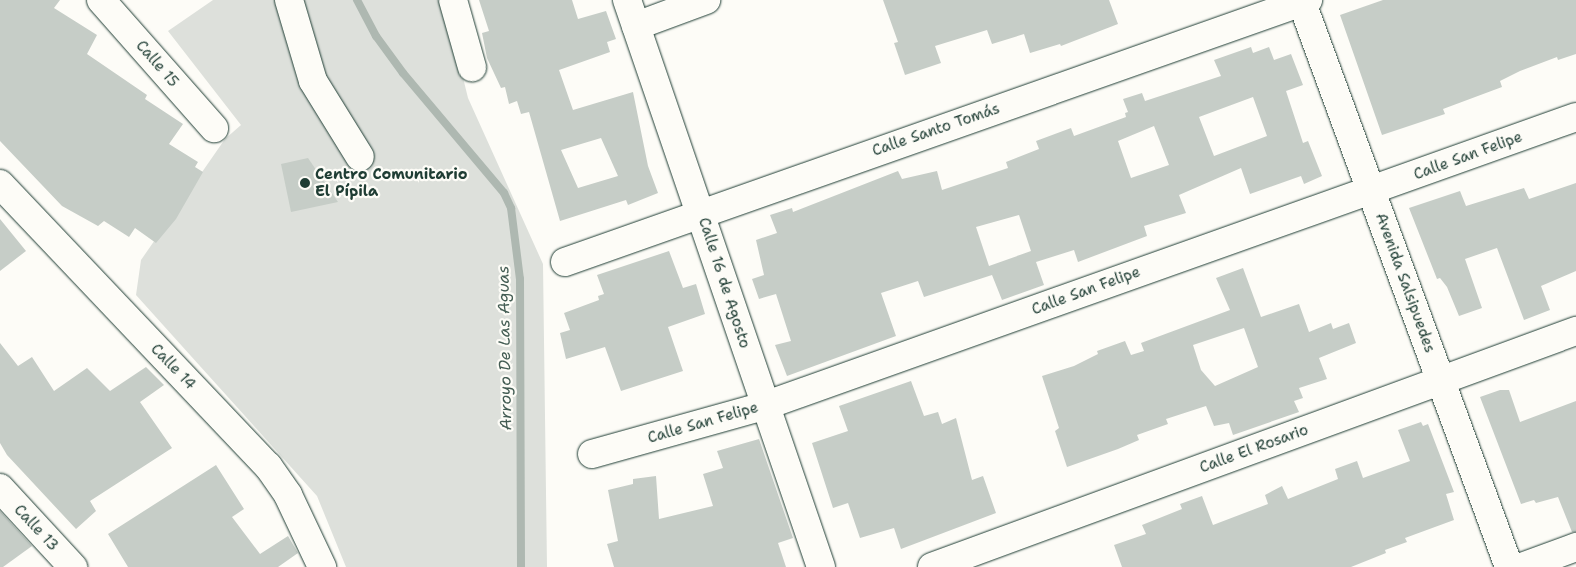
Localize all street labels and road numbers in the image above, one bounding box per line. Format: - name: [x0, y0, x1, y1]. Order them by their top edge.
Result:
- street label: Calle 15: [132, 37, 182, 91]
- street label: Calle Santo Tomás: [870, 100, 1002, 160]
- street label: Calle San Felipe: [1411, 128, 1525, 184]
- street label: Avenida Salsipuedes: [1371, 211, 1439, 355]
- street label: Calle 16 de Agosto: [694, 215, 754, 351]
- street label: Calle San Felipe: [1029, 263, 1143, 319]
- street label: Calle 14: [147, 340, 199, 394]
- street label: Calle San Felipe: [646, 399, 760, 447]
- street label: Calle El Rosario: [1197, 421, 1311, 477]
- street label: Calle 13: [10, 501, 62, 555]

